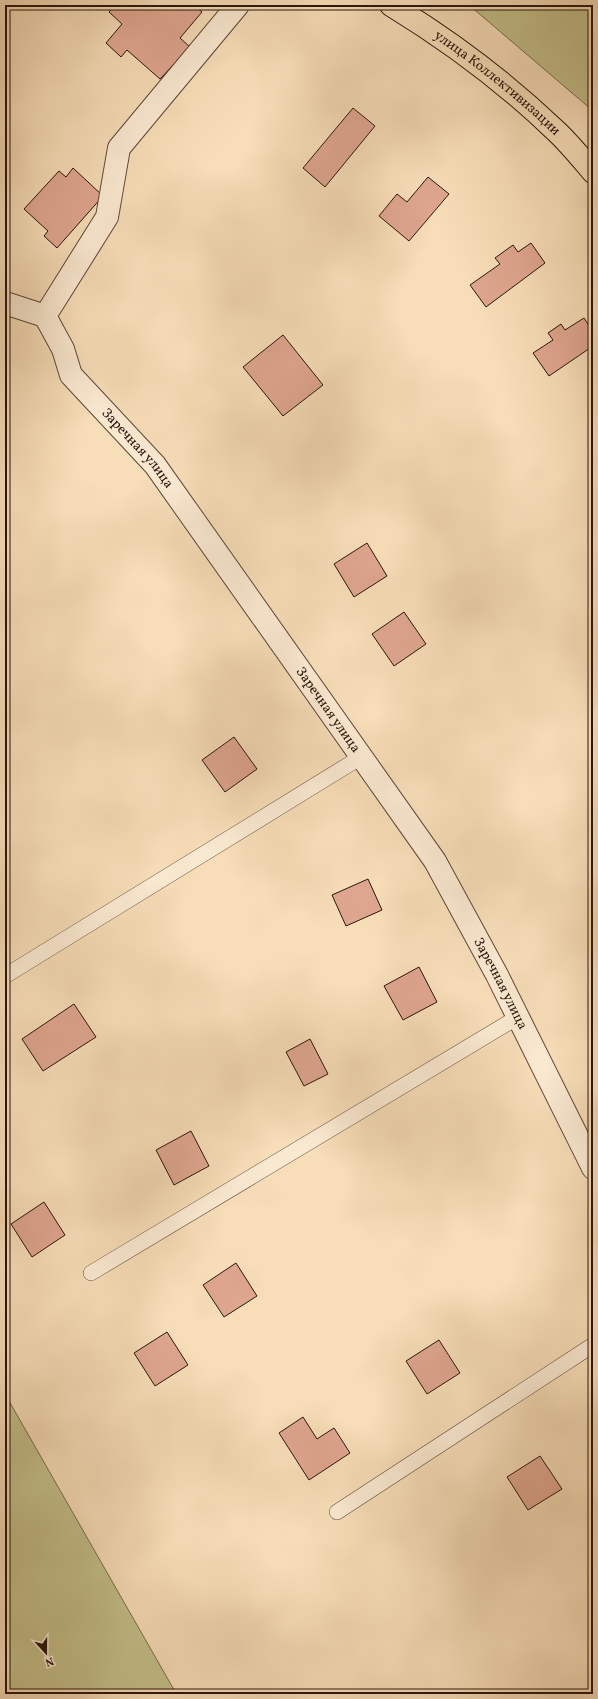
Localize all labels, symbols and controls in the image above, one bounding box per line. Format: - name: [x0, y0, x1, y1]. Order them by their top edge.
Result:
- street label: улица Коллективизации: [430, 26, 565, 140]
- street label: Заречная улица: [97, 404, 178, 492]
- street label: Заречная улица: [291, 663, 365, 757]
- street label: Заречная улица: [469, 934, 532, 1033]
- north arrow: [26, 1633, 66, 1673]
- text: N: [43, 1653, 55, 1669]

